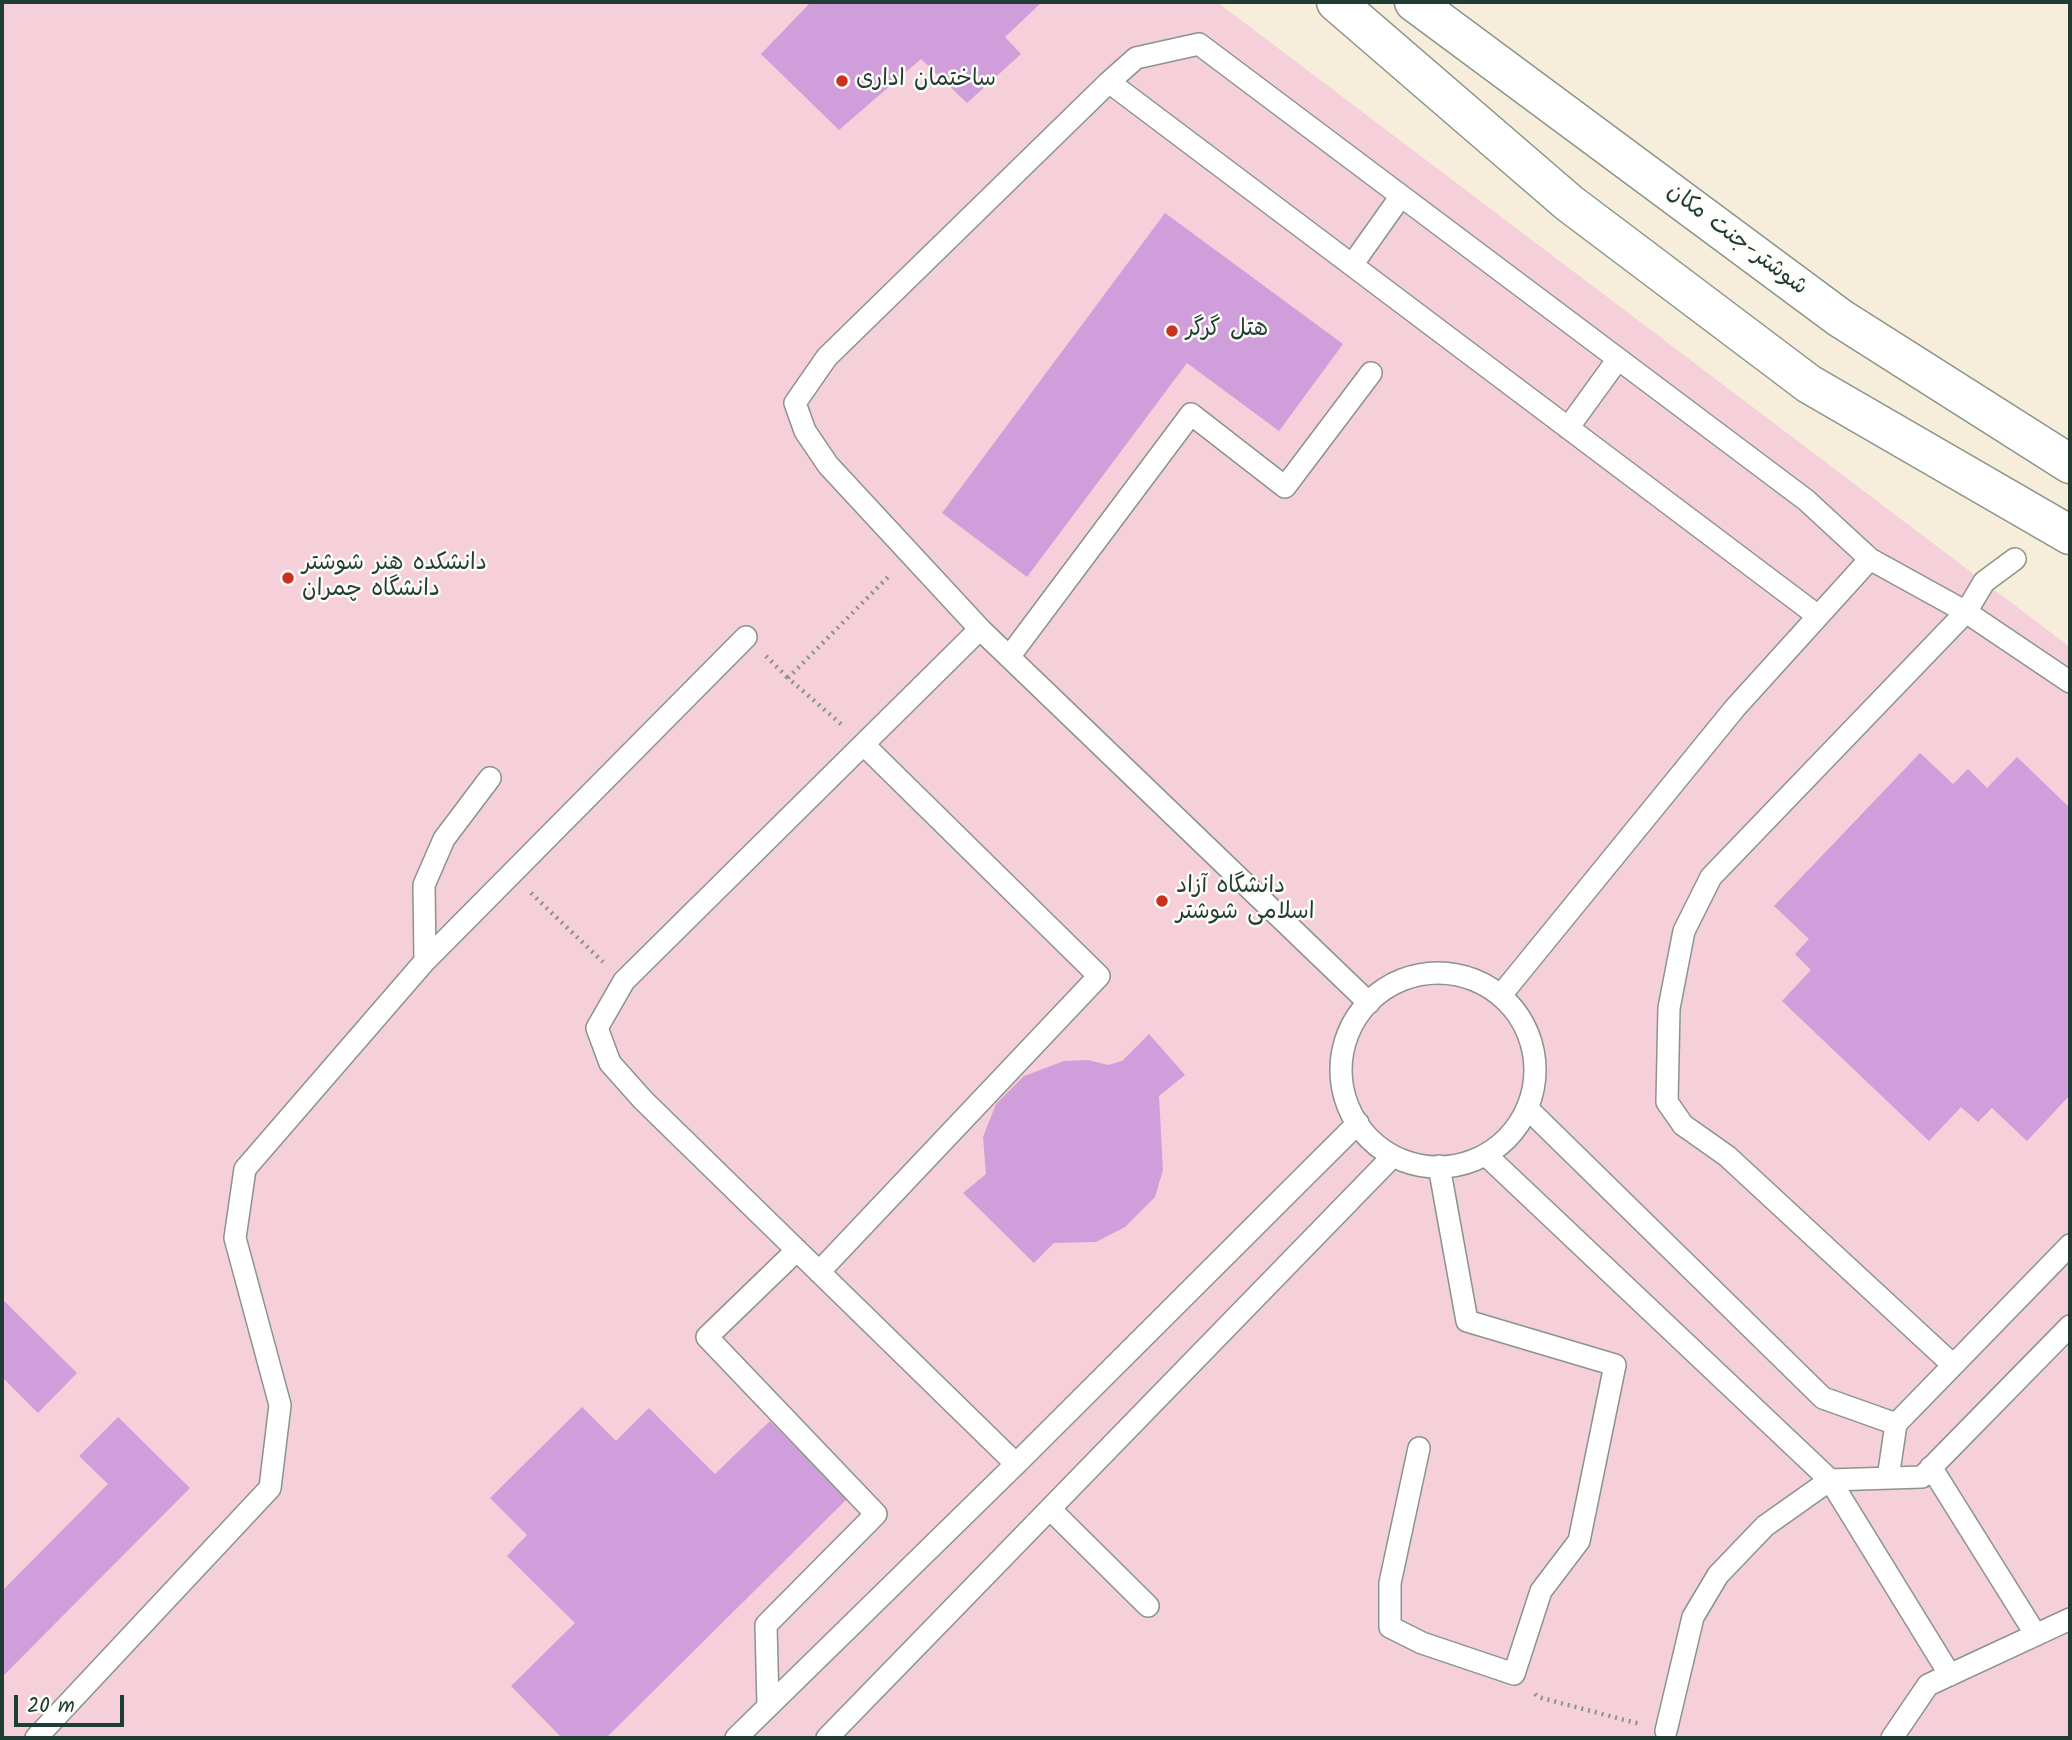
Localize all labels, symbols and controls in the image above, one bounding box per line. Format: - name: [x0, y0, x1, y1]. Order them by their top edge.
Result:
- place label: ساختمان اداری: [856, 67, 996, 95]
- marker: ساختمان اداری: [834, 73, 850, 89]
- street label: شوشتر-جنت مکان: [1660, 179, 1812, 303]
- place label: هتل گرگر: [1186, 317, 1268, 345]
- marker: هتل گرگر: [1164, 323, 1180, 339]
- place label: دانشکده هنر شوشتر دانشگاه چمران: [302, 551, 487, 605]
- marker: دانشکده هنر شوشتر دانشگاه چمران: [280, 570, 296, 586]
- place label: دانشگاه آزاد اسلامی شوشتر: [1176, 874, 1314, 928]
- marker: دانشگاه آزاد اسلامی شوشتر: [1154, 893, 1170, 909]
- scale bar: [18, 1680, 128, 1724]
- text: 20 m: [27, 1690, 75, 1723]

